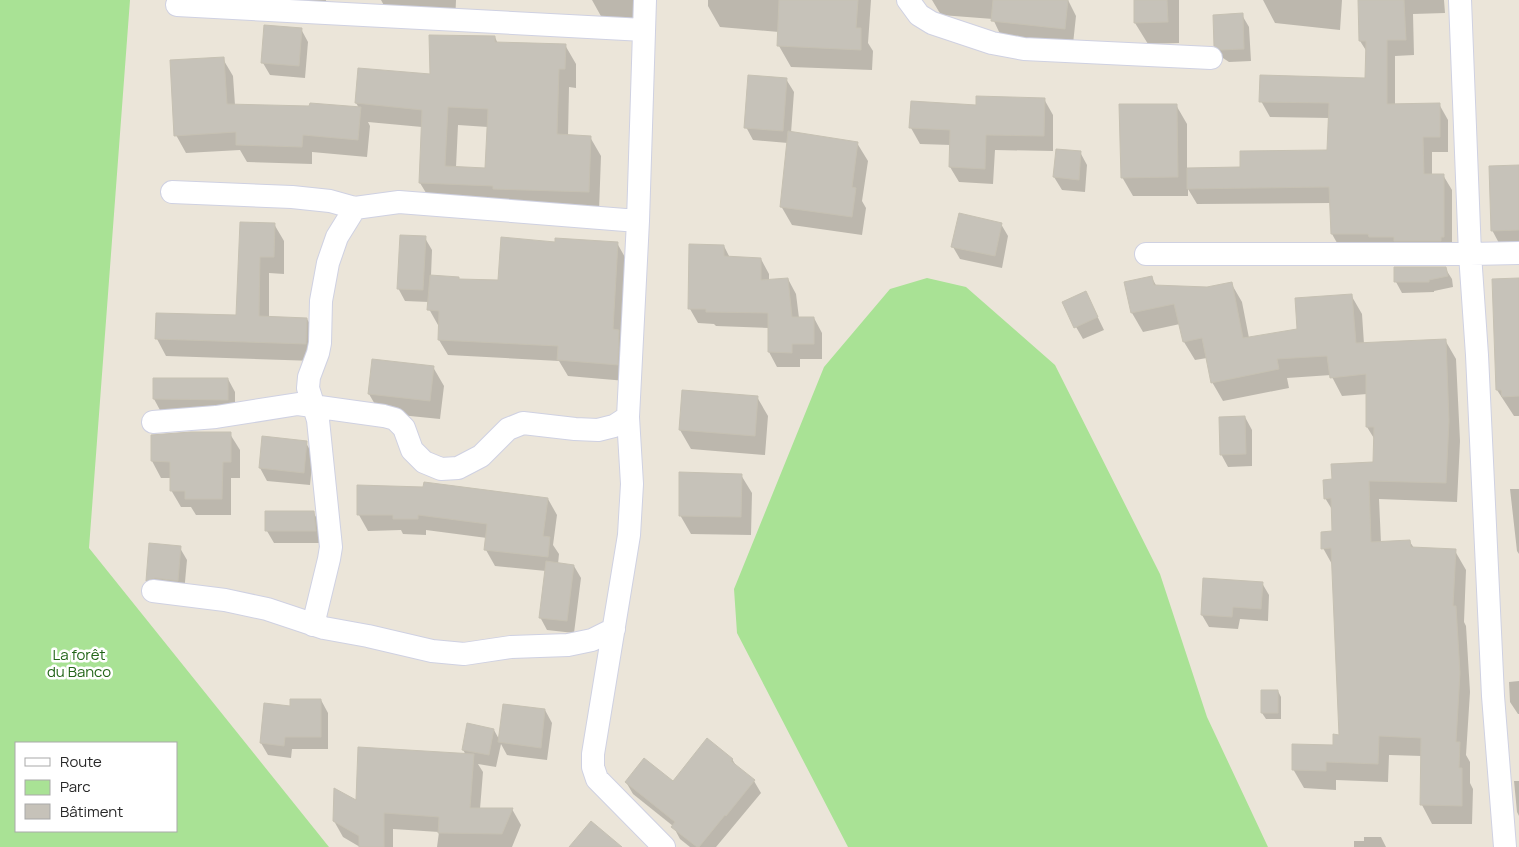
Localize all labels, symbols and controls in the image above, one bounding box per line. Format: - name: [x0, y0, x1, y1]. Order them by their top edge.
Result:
- park label: La forêt du Banco: [47, 644, 111, 682]
- legend: [15, 742, 178, 832]
- text: Route: [60, 751, 102, 772]
- text: Parc: [60, 776, 91, 797]
- text: Bâtiment: [60, 801, 123, 822]

